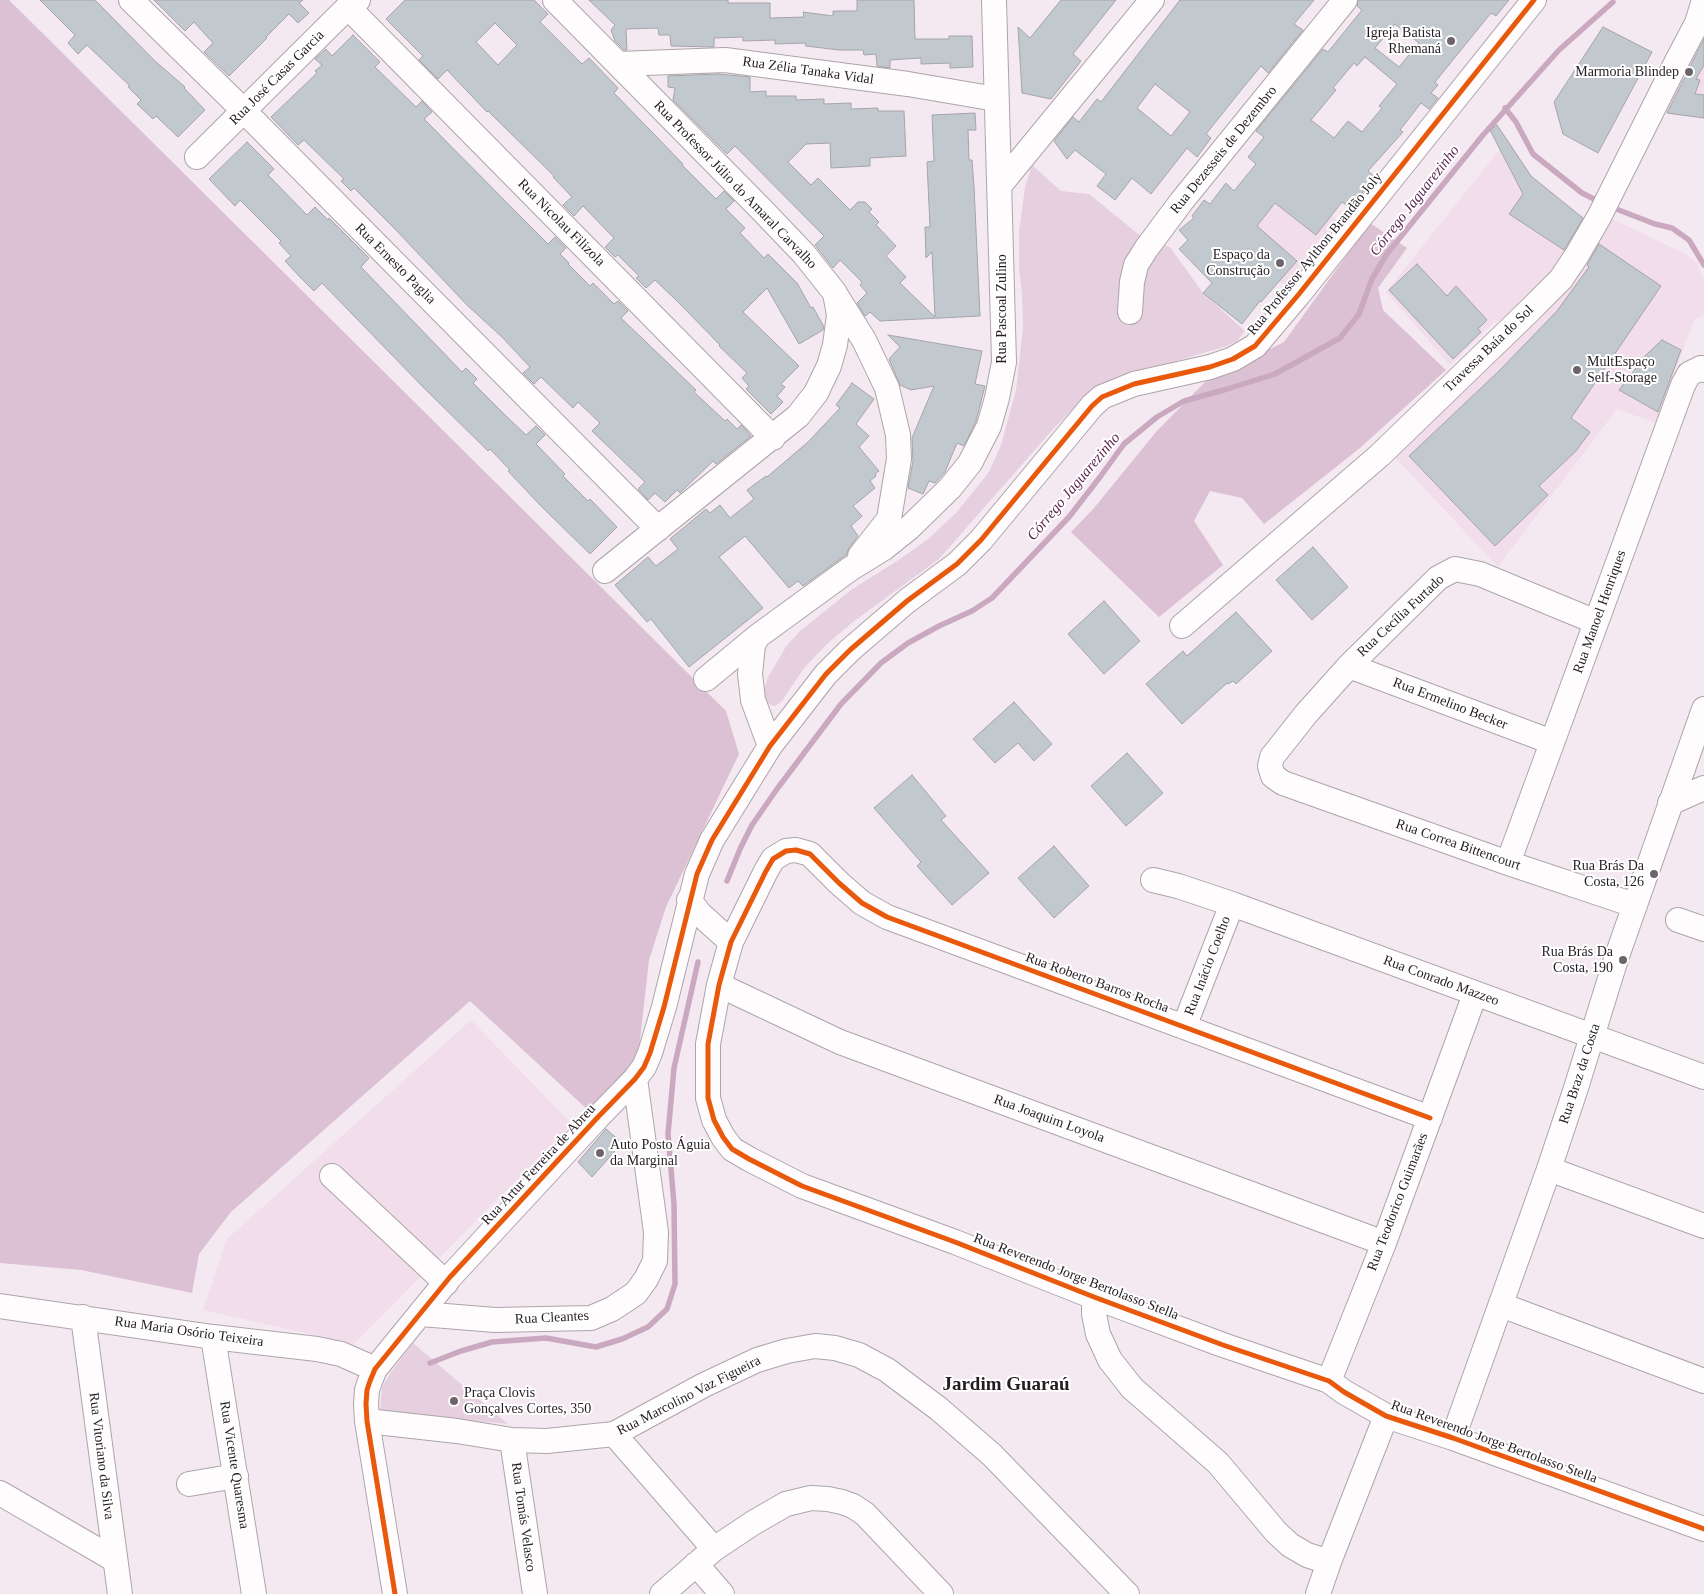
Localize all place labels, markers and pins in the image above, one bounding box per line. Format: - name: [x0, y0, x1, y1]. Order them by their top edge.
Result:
- place label: Igreja Batista Rhemaná: [1366, 25, 1441, 58]
- marker: Igreja Batista Rhemaná: [1445, 35, 1457, 47]
- place label: Marmoria Blindep: [1575, 64, 1679, 80]
- marker: Marmoria Blindep: [1683, 66, 1695, 78]
- place label: Espaço da Construção: [1206, 247, 1270, 280]
- marker: Espaço da Construção: [1274, 257, 1286, 269]
- place label: MultEspaço Self-Storage: [1587, 354, 1657, 387]
- marker: MultEspaço Self-Storage: [1571, 364, 1583, 376]
- place label: Rua Brás Da Costa, 126: [1572, 858, 1644, 890]
- marker: Rua Brás Da Costa, 126: [1648, 868, 1660, 880]
- place label: Rua Brás Da Costa, 190: [1541, 944, 1613, 976]
- marker: Rua Brás Da Costa, 190: [1617, 954, 1629, 966]
- place label: Auto Posto Águia da Marginal: [610, 1137, 710, 1170]
- marker: Auto Posto Águia da Marginal: [594, 1147, 606, 1159]
- place label: Praça Clovis Gonçalves Cortes, 350: [464, 1385, 591, 1418]
- marker: Praça Clovis Gonçalves Cortes, 350: [448, 1395, 460, 1407]

